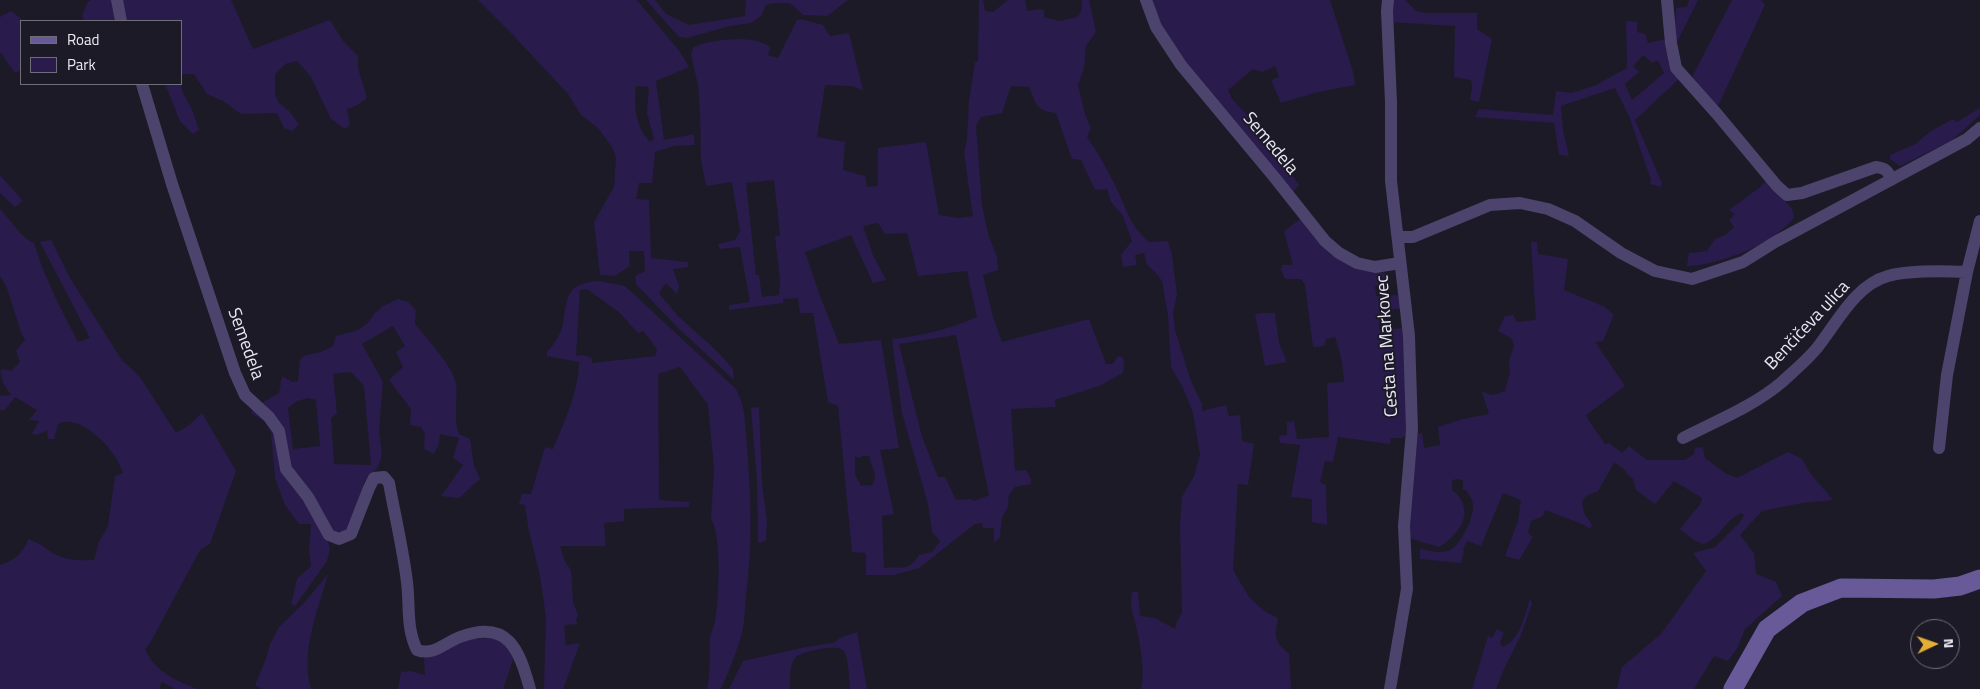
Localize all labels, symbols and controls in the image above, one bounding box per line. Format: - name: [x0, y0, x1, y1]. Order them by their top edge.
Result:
- legend: [20, 20, 182, 85]
- text: Road: [67, 28, 99, 51]
- text: Park: [67, 53, 96, 76]
- street label: Semedela: [1238, 108, 1302, 180]
- street label: Cesta na Markovec: [1372, 274, 1404, 418]
- street label: Benčičeva ulica: [1761, 277, 1855, 375]
- street label: Semedela: [222, 305, 268, 383]
- north arrow: [1910, 619, 1960, 669]
- text: N: [1939, 638, 1960, 649]

